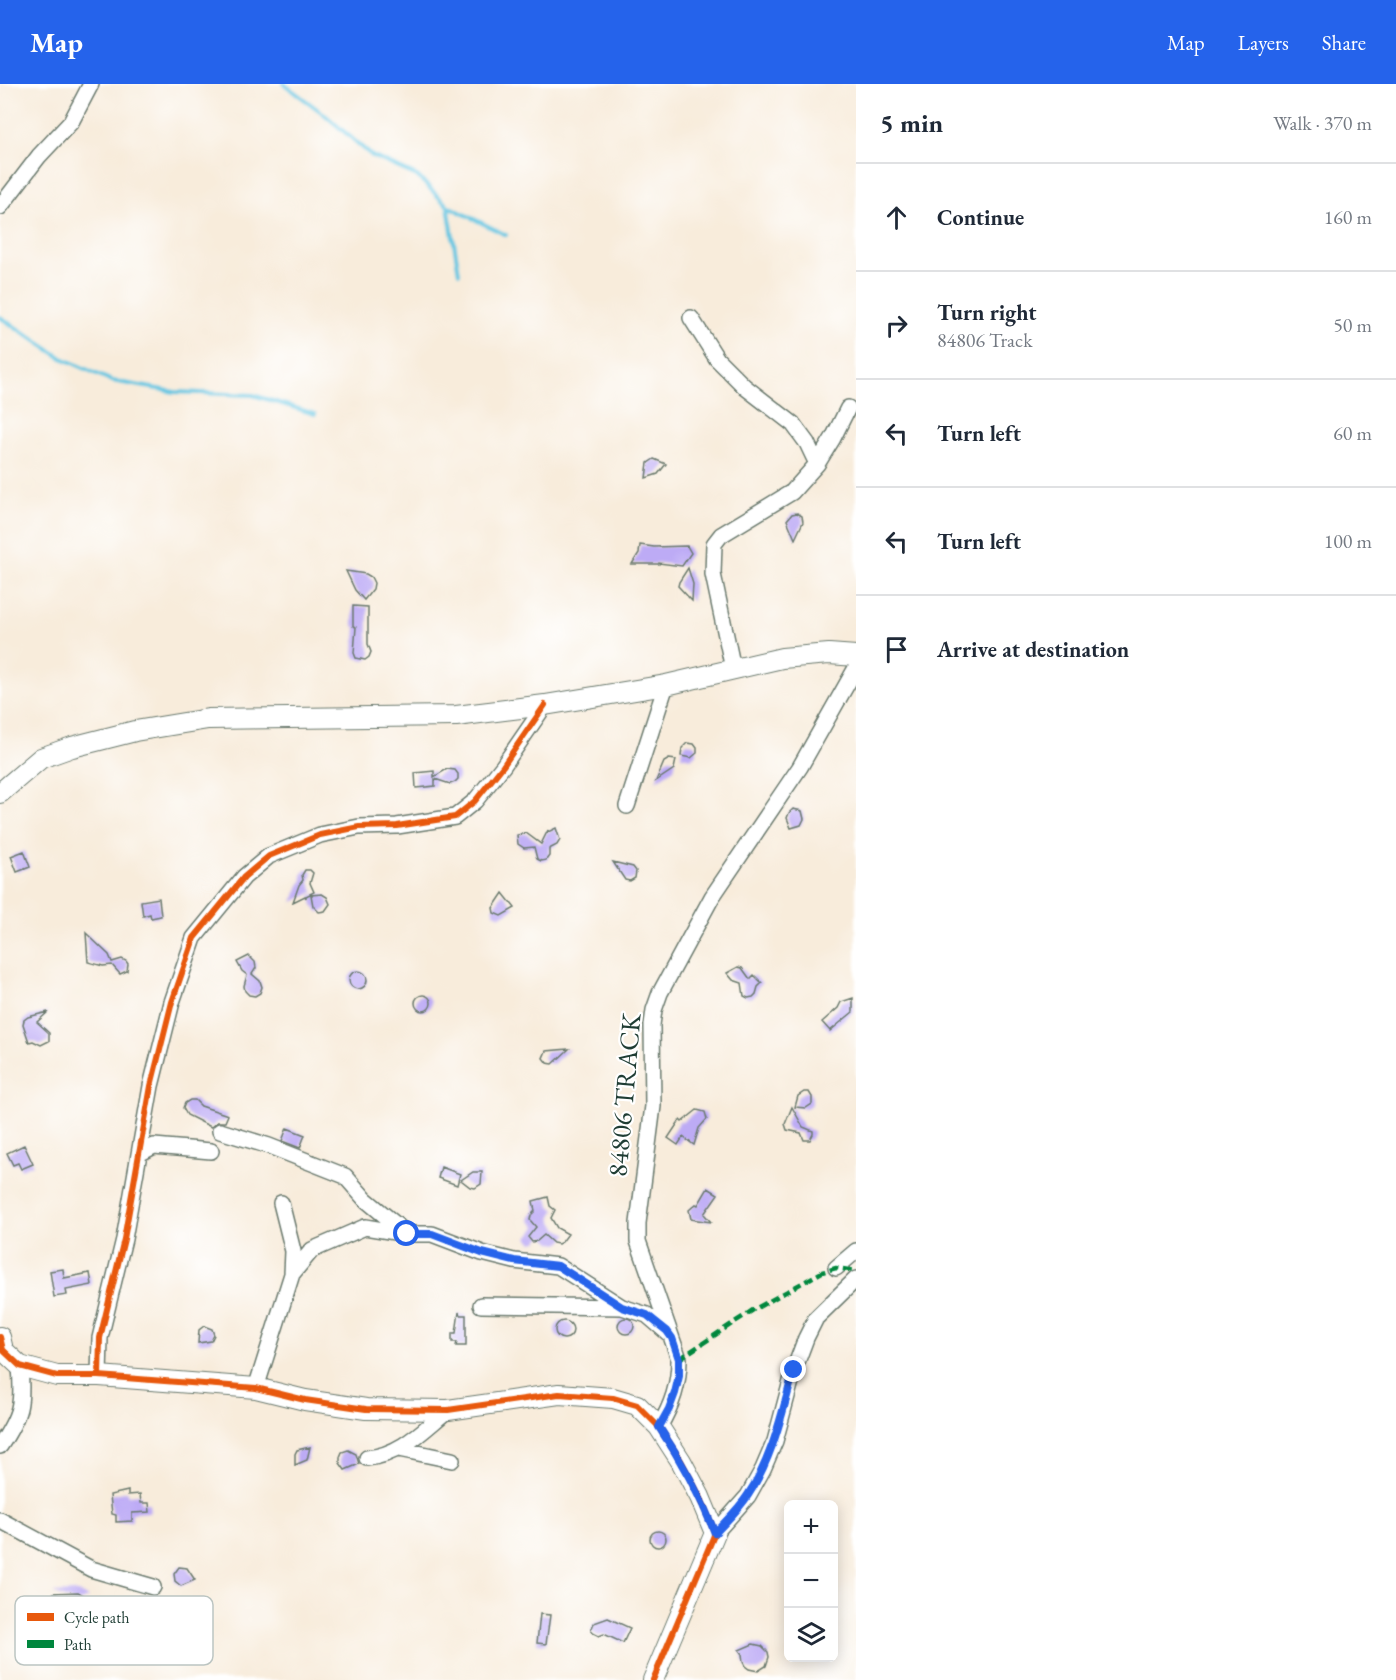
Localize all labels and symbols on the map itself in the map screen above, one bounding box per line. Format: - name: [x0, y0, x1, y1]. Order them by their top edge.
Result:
- street label: 84806 TRACK: [599, 1011, 649, 1178]
- route start: [393, 1220, 419, 1246]
- route end: [780, 1356, 806, 1382]
- legend: [15, 1596, 213, 1665]
- text: Cycle path: [64, 1607, 129, 1628]
- text: Path: [64, 1634, 92, 1655]

